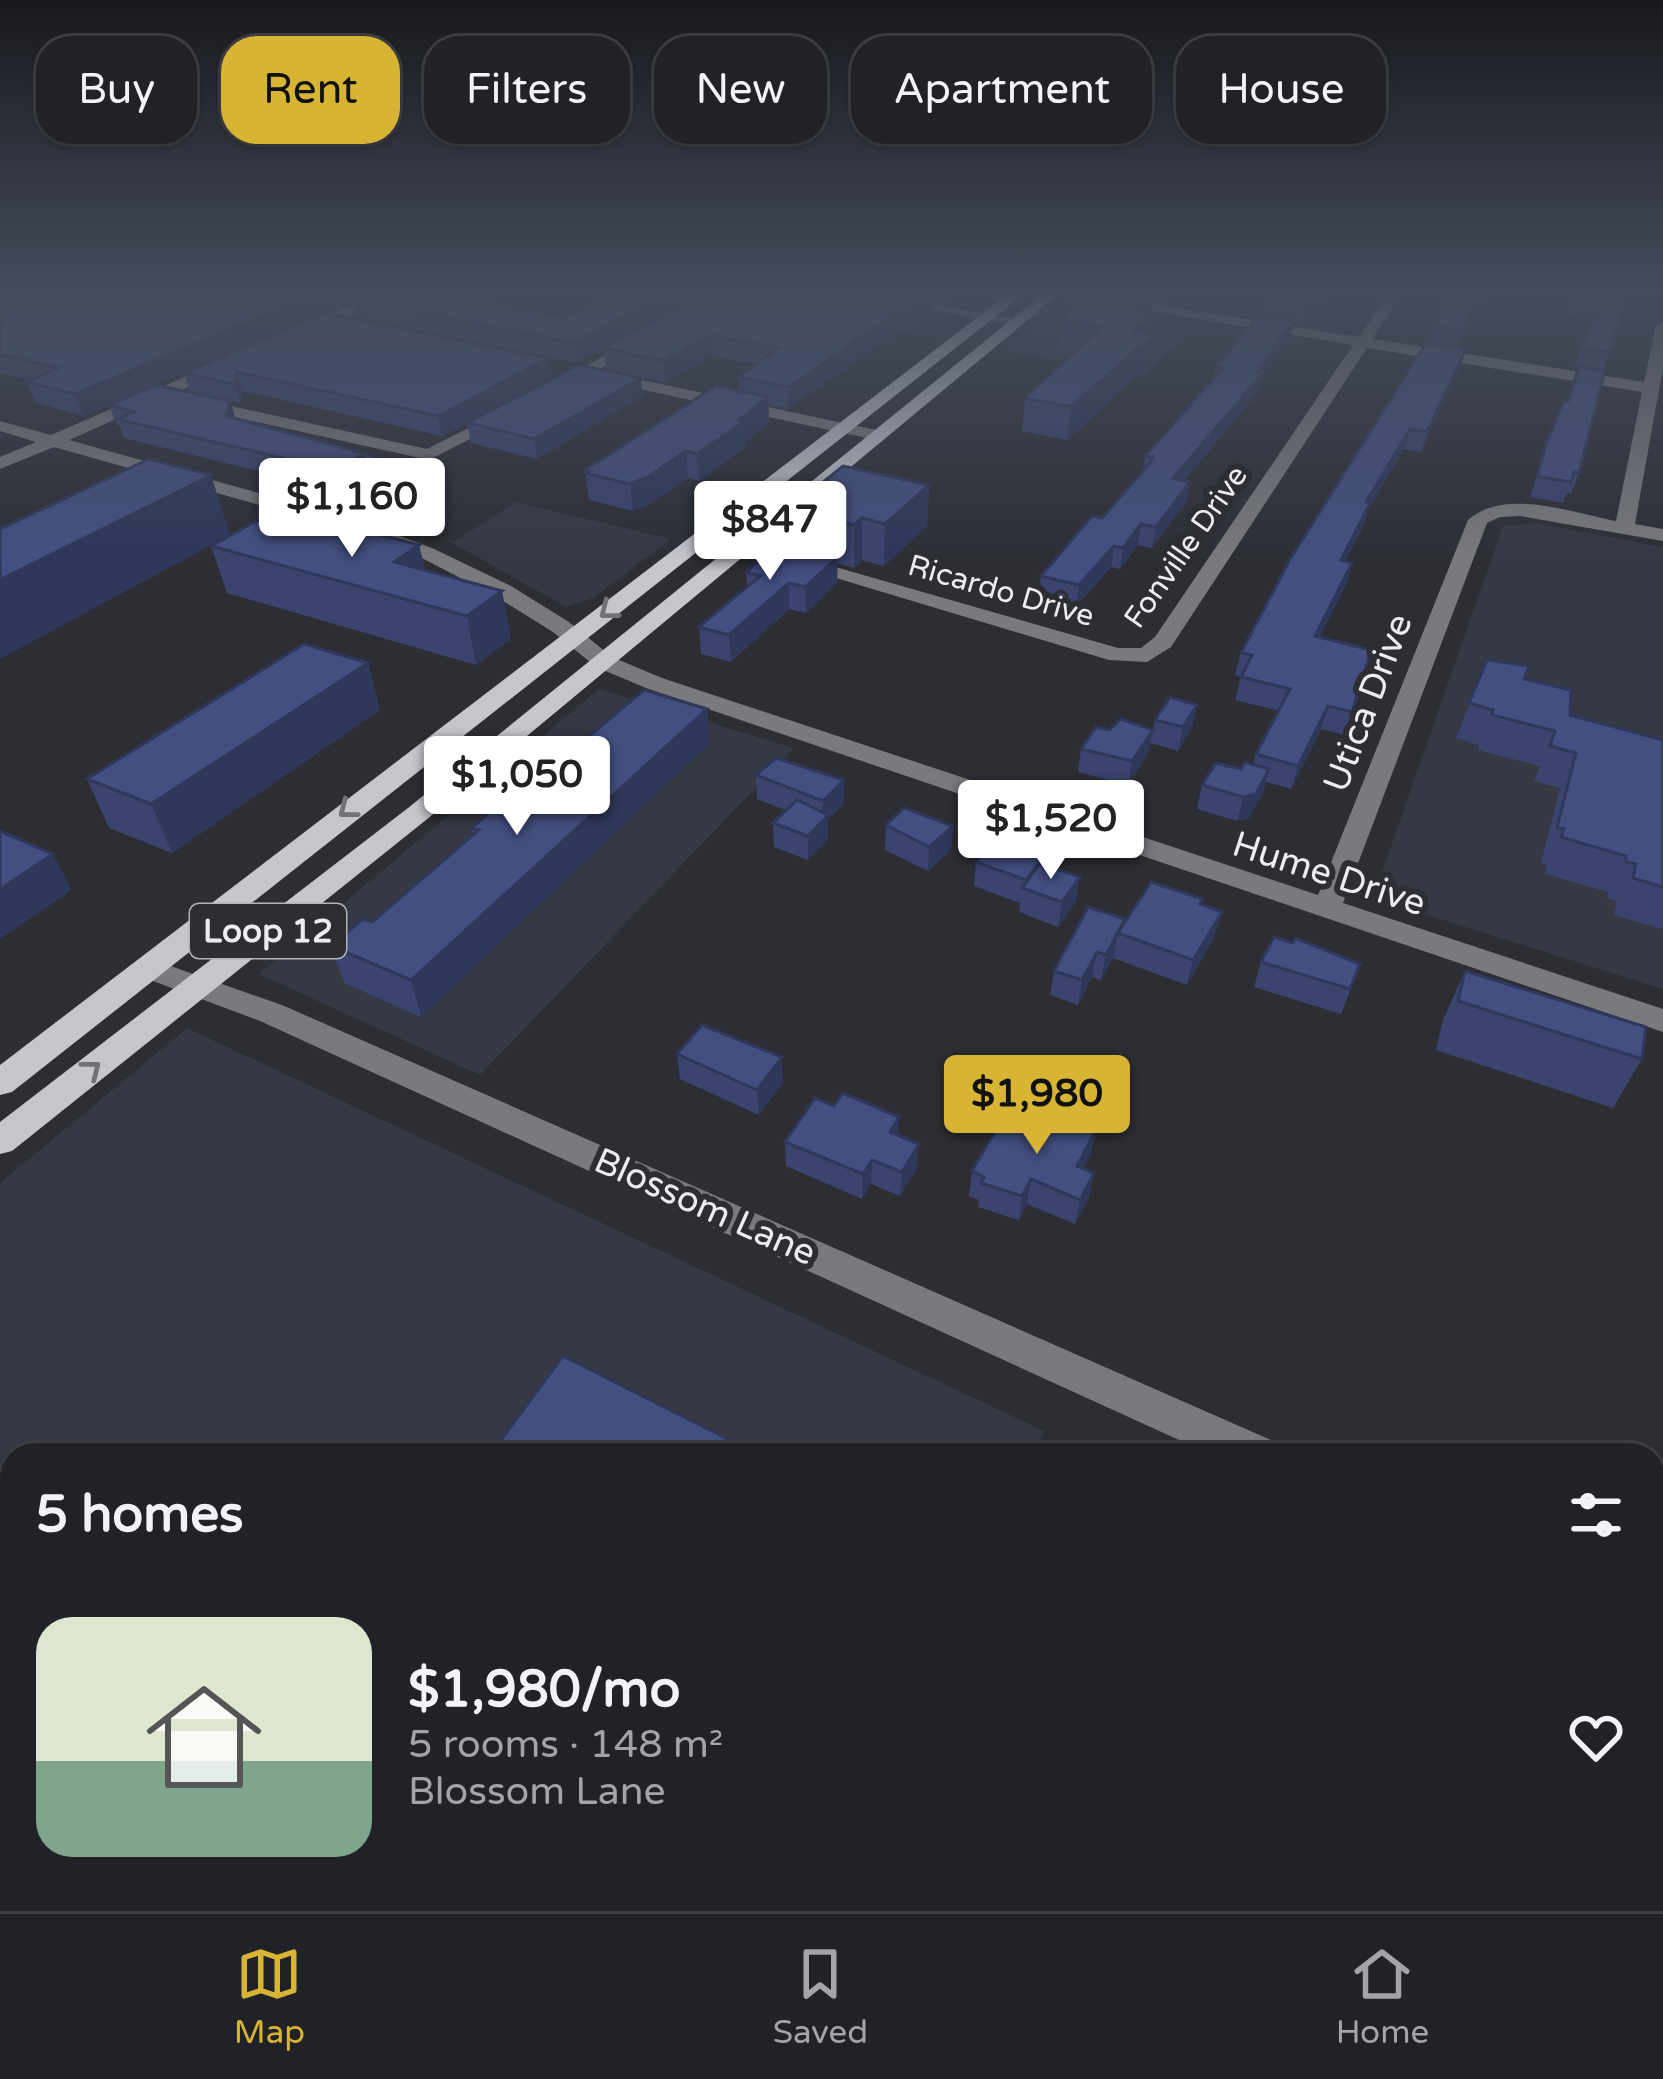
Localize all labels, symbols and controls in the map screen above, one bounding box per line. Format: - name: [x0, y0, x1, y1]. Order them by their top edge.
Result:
- chip: Buy: [36, 36, 197, 144]
- chip: Rent: [221, 36, 400, 144]
- chip: Filters: [424, 36, 630, 144]
- chip: New: [654, 36, 827, 144]
- chip: Apartment: [851, 36, 1152, 144]
- chip: House: [1176, 36, 1386, 144]
- pin: $1,160: [254, 458, 450, 560]
- street label: Fonville Drive: [1116, 458, 1256, 636]
- text: $1,160: [286, 473, 418, 520]
- pin: $847: [699, 481, 841, 583]
- text: $847: [721, 496, 819, 543]
- street label: Ricardo Drive: [904, 547, 1098, 635]
- one-way arrow: [599, 597, 621, 618]
- street label: Utica Drive: [1314, 608, 1422, 798]
- pin: $1,050: [419, 736, 615, 838]
- text: $1,050: [451, 751, 583, 798]
- pin: $1,520: [953, 780, 1149, 882]
- text: $1,520: [985, 795, 1117, 842]
- one-way arrow: [339, 796, 360, 818]
- street label: Hume Drive: [1227, 823, 1431, 925]
- road number: Loop 12: [190, 904, 346, 958]
- pin: $1,980: [939, 1055, 1135, 1157]
- one-way arrow: [78, 1062, 100, 1083]
- text: $1,980: [971, 1070, 1103, 1117]
- street label: Blossom Lane: [588, 1139, 822, 1275]
- icon: filters: [1563, 1482, 1629, 1548]
- text: 5 homes: [36, 1484, 244, 1546]
- text: $1,980/mo: [408, 1659, 680, 1721]
- icon: home: [132, 1665, 276, 1809]
- icon: heart: [1563, 1704, 1629, 1770]
- text: 5 rooms · 148 m²: [408, 1721, 723, 1768]
- text: Blossom Lane: [408, 1768, 665, 1815]
- tab: Map: [234, 1941, 305, 2052]
- tab: Saved: [773, 1941, 868, 2052]
- tab: Home: [1336, 1941, 1429, 2052]

